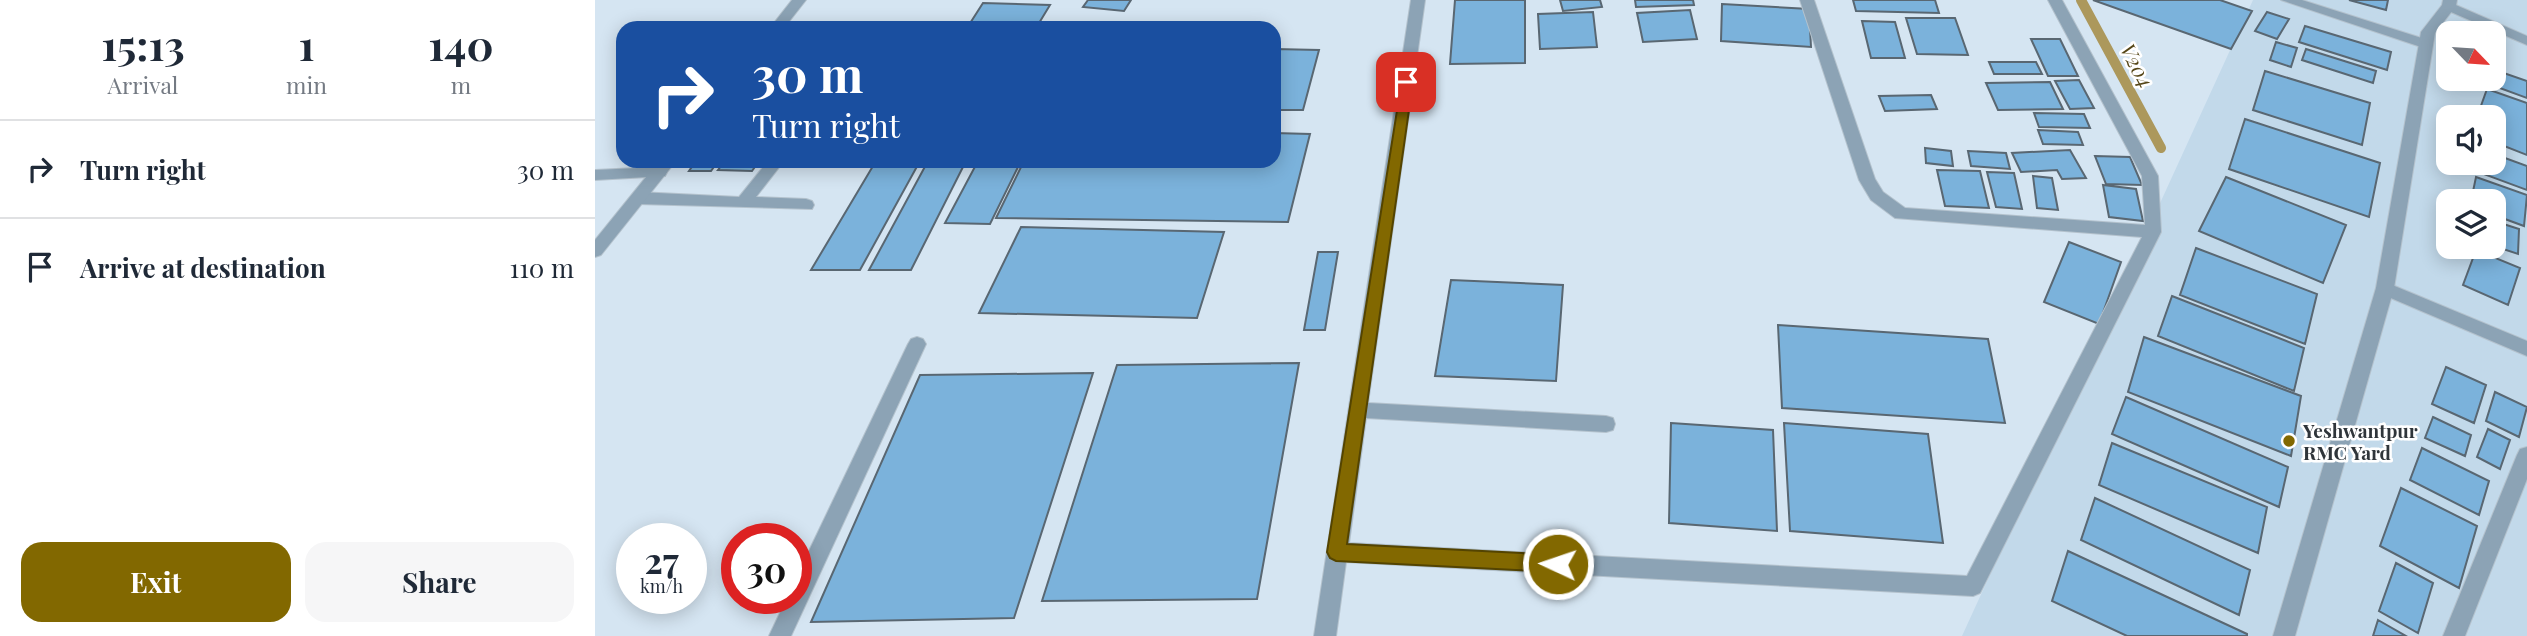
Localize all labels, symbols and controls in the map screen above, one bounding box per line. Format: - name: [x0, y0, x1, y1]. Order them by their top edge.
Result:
- text: 15:13: [101, 16, 185, 72]
- text: 1: [298, 16, 315, 72]
- text: 140: [428, 16, 494, 72]
- north arrow: [2436, 21, 2506, 91]
- map controls: [2436, 21, 2506, 259]
- water label: V204: [2115, 38, 2161, 92]
- text: 30 m: [752, 40, 863, 105]
- icon: right: [637, 49, 728, 140]
- pin: [1376, 52, 1436, 112]
- icon: arrive: [1387, 63, 1425, 101]
- text: Arrival: [108, 69, 178, 100]
- text: min: [286, 69, 327, 100]
- text: m: [451, 69, 471, 100]
- text: Turn right: [752, 103, 900, 146]
- button: sound: [2436, 105, 2506, 175]
- icon: right: [21, 150, 59, 188]
- text: Turn right: [80, 152, 206, 187]
- text: 30 m: [517, 152, 574, 187]
- button: layers: [2436, 189, 2506, 259]
- icon: arrive: [21, 248, 59, 286]
- text: Arrive at destination: [80, 250, 326, 285]
- text: 110 m: [510, 250, 574, 285]
- place label: Yeshwantpur RMC Yard: [2302, 417, 2418, 465]
- marker: Yeshwantpur RMC Yard: [2281, 433, 2297, 449]
- speed limit sign: 30: [721, 523, 812, 614]
- position arrow: [1521, 527, 1595, 601]
- text: 27: [644, 536, 679, 583]
- button: Exit: [21, 542, 291, 622]
- button: Share: [305, 542, 574, 622]
- text: km/h: [640, 574, 683, 598]

